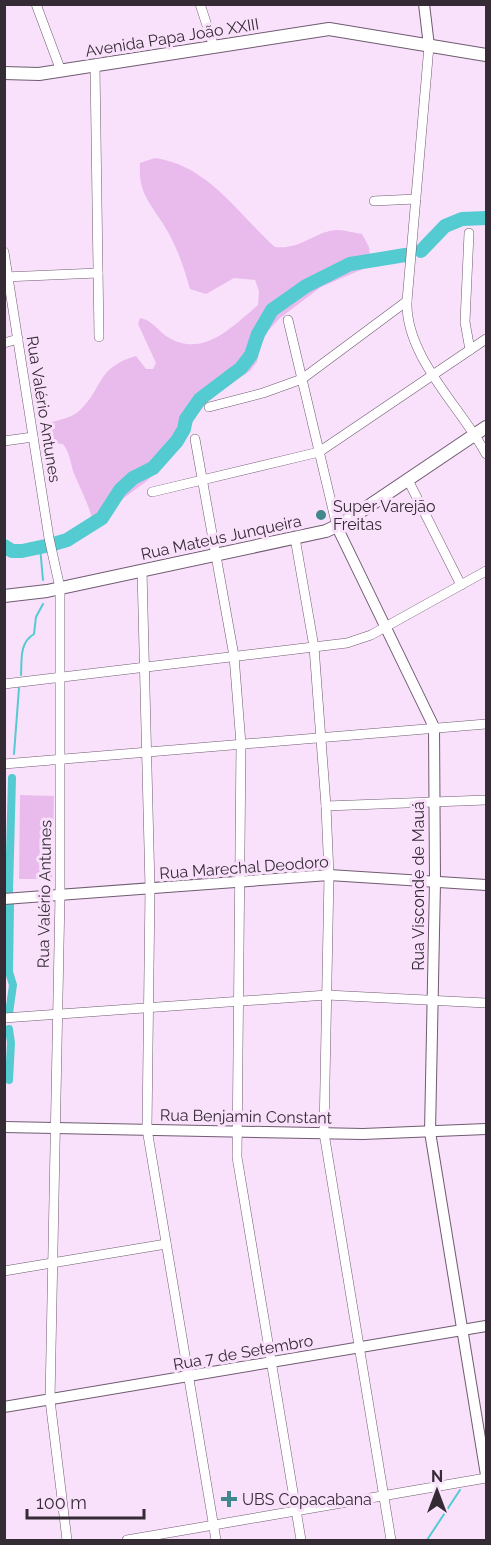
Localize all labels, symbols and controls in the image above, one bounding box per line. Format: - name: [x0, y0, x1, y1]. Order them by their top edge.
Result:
- street label: Avenida Papa João XXIII: [84, 14, 260, 61]
- street label: Rua Valério Antunes: [23, 334, 65, 484]
- place label: Super Varejão Freitas: [333, 497, 436, 534]
- marker: Super Varejão Freitas: [314, 508, 328, 522]
- street label: Rua Mateus Junqueira: [139, 511, 303, 564]
- street label: Rua Visconde de Mauá: [409, 801, 428, 971]
- street label: Rua Valério Antunes: [34, 820, 55, 968]
- street label: Rua Marechal Deodoro: [159, 852, 329, 883]
- street label: Rua Benjamin Constant: [160, 1105, 333, 1128]
- street label: Rua 7 de Setembro: [172, 1331, 315, 1374]
- north arrow: [407, 1461, 467, 1521]
- text: N: [431, 1467, 443, 1486]
- scale bar: [27, 1482, 144, 1520]
- marker: UBS Copacabana: [220, 1490, 238, 1508]
- place label: UBS Copacabana: [242, 1490, 372, 1509]
- text: 100 m: [36, 1492, 87, 1513]

